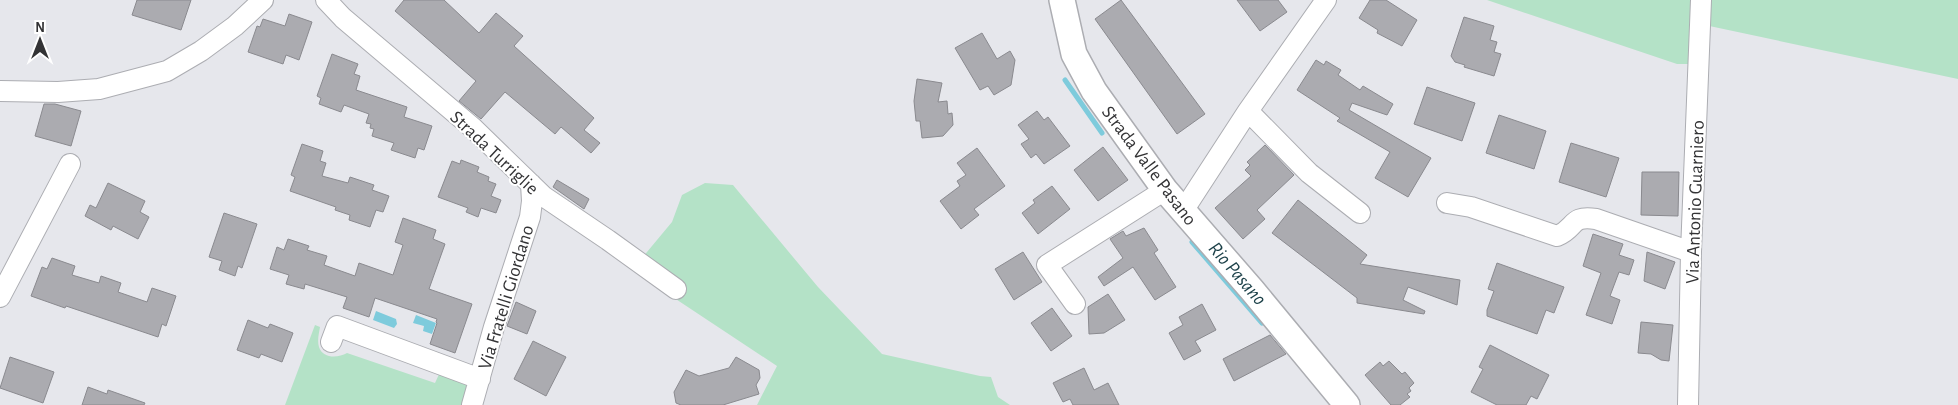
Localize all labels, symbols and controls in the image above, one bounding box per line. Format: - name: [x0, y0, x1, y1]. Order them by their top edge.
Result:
- north arrow: [15, 15, 65, 65]
- text: N: [35, 21, 45, 35]
- street label: Strada Valle Pasano: [1098, 103, 1200, 229]
- street label: Strada Turriglie: [446, 108, 542, 199]
- street label: Via Antonio Guarniero: [1683, 120, 1708, 284]
- street label: Via Fratelli Giordano: [475, 223, 537, 372]
- water label: Rio Pasano: [1205, 238, 1270, 309]

